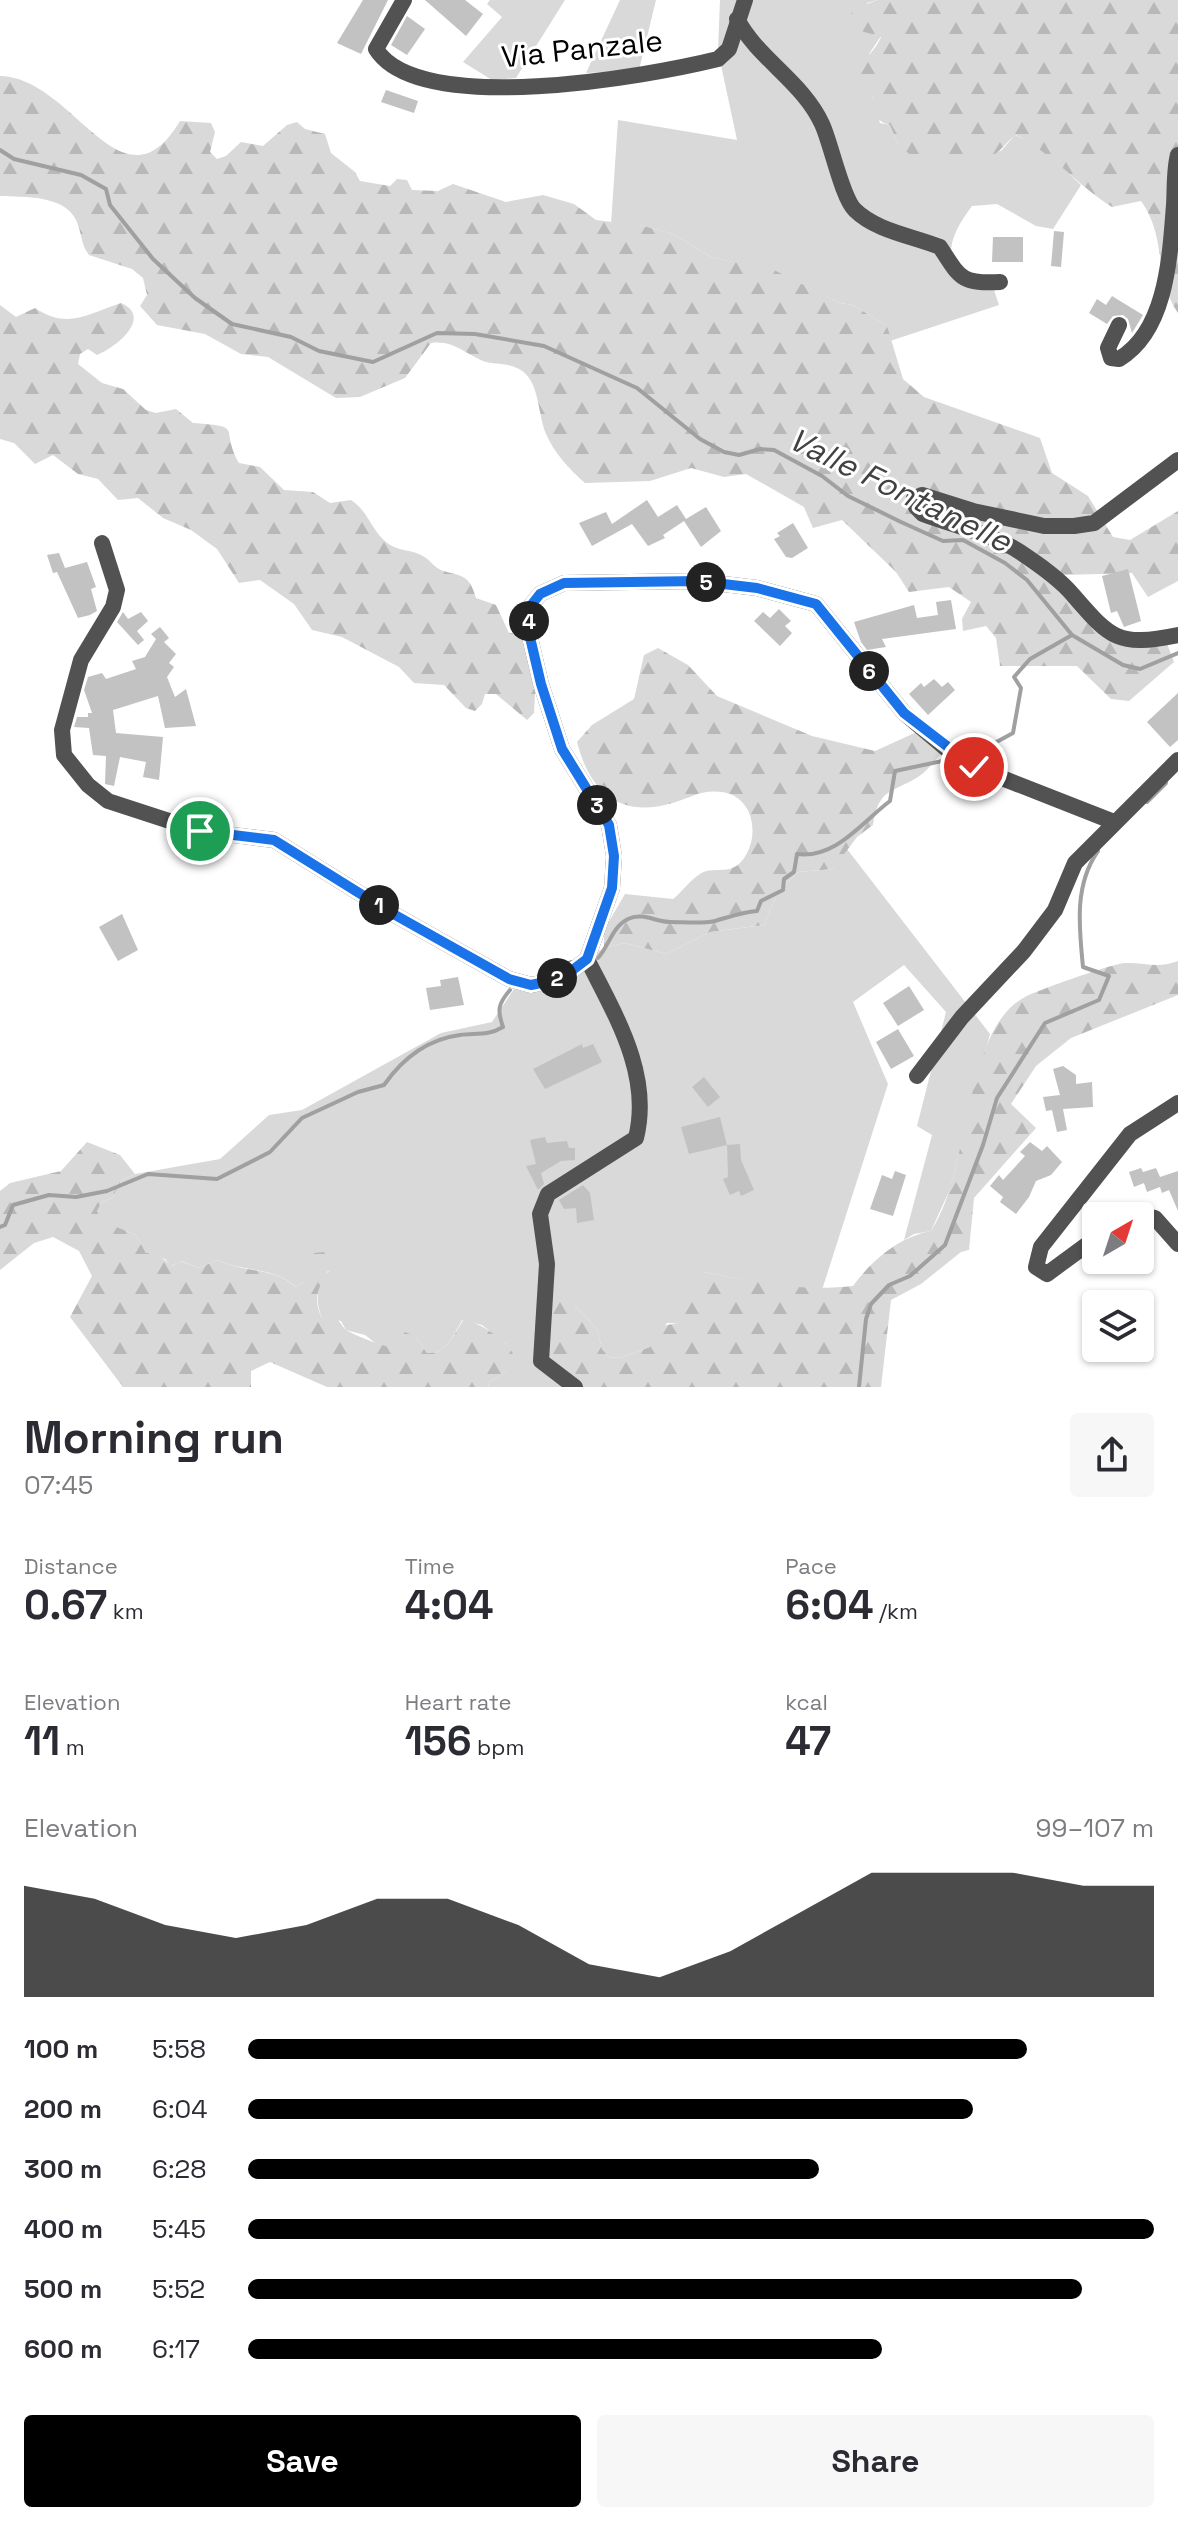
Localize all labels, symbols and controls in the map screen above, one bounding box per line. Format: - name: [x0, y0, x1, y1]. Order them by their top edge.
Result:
- street label: Via Panzale: [499, 21, 665, 76]
- water label: Valle Fontanelle: [782, 419, 1019, 562]
- pin: 5: [686, 562, 726, 602]
- text: 5: [699, 568, 713, 596]
- pin: 4: [509, 601, 549, 641]
- text: 4: [522, 607, 536, 635]
- pin: 6: [849, 651, 889, 691]
- text: 6: [862, 657, 876, 685]
- pin: [940, 733, 1008, 801]
- icon: check: [952, 745, 996, 789]
- pin: 3: [577, 785, 617, 825]
- text: 3: [590, 791, 604, 819]
- pin: [166, 797, 234, 865]
- icon: arrive: [178, 809, 222, 853]
- pin: 1: [359, 885, 399, 925]
- text: 1: [374, 891, 384, 919]
- pin: 2: [537, 958, 577, 998]
- text: 2: [550, 964, 564, 992]
- north arrow: [1082, 1202, 1154, 1274]
- map controls: [1082, 1202, 1154, 1362]
- button: layers: [1082, 1290, 1154, 1362]
- text: Morning run: [24, 1410, 284, 1466]
- button: share: [1070, 1413, 1154, 1497]
- text: 07:45: [24, 1468, 93, 1502]
- text: Distance: [24, 1552, 118, 1580]
- text: Time: [405, 1552, 455, 1580]
- text: Pace: [785, 1552, 837, 1580]
- text: 0.67: [24, 1580, 107, 1631]
- text: 4:04: [405, 1580, 493, 1631]
- text: 6:04: [785, 1580, 873, 1631]
- text: km: [107, 1597, 144, 1625]
- text: /km: [873, 1597, 918, 1625]
- text: Elevation: [24, 1688, 120, 1716]
- text: Heart rate: [405, 1688, 511, 1716]
- text: kcal: [785, 1688, 828, 1716]
- text: 11: [24, 1716, 60, 1767]
- text: 156: [405, 1716, 471, 1767]
- text: 47: [785, 1716, 831, 1767]
- text: m: [60, 1733, 85, 1761]
- text: bpm: [471, 1733, 524, 1761]
- text: Elevation: [24, 1811, 138, 1845]
- text: 99–107 m: [1036, 1811, 1154, 1845]
- text: 100 m: [24, 2032, 98, 2066]
- text: 5:58: [152, 2032, 206, 2066]
- text: 200 m: [24, 2092, 102, 2126]
- text: 6:04: [152, 2092, 207, 2126]
- text: 300 m: [24, 2152, 102, 2186]
- text: 6:28: [152, 2152, 206, 2186]
- text: 400 m: [24, 2212, 103, 2246]
- text: 5:45: [152, 2212, 206, 2246]
- text: 500 m: [24, 2272, 102, 2306]
- text: 5:52: [152, 2272, 205, 2306]
- text: 600 m: [24, 2332, 103, 2366]
- text: 6:17: [152, 2332, 200, 2366]
- button: Save: [24, 2415, 581, 2507]
- button: Share: [597, 2415, 1154, 2507]

